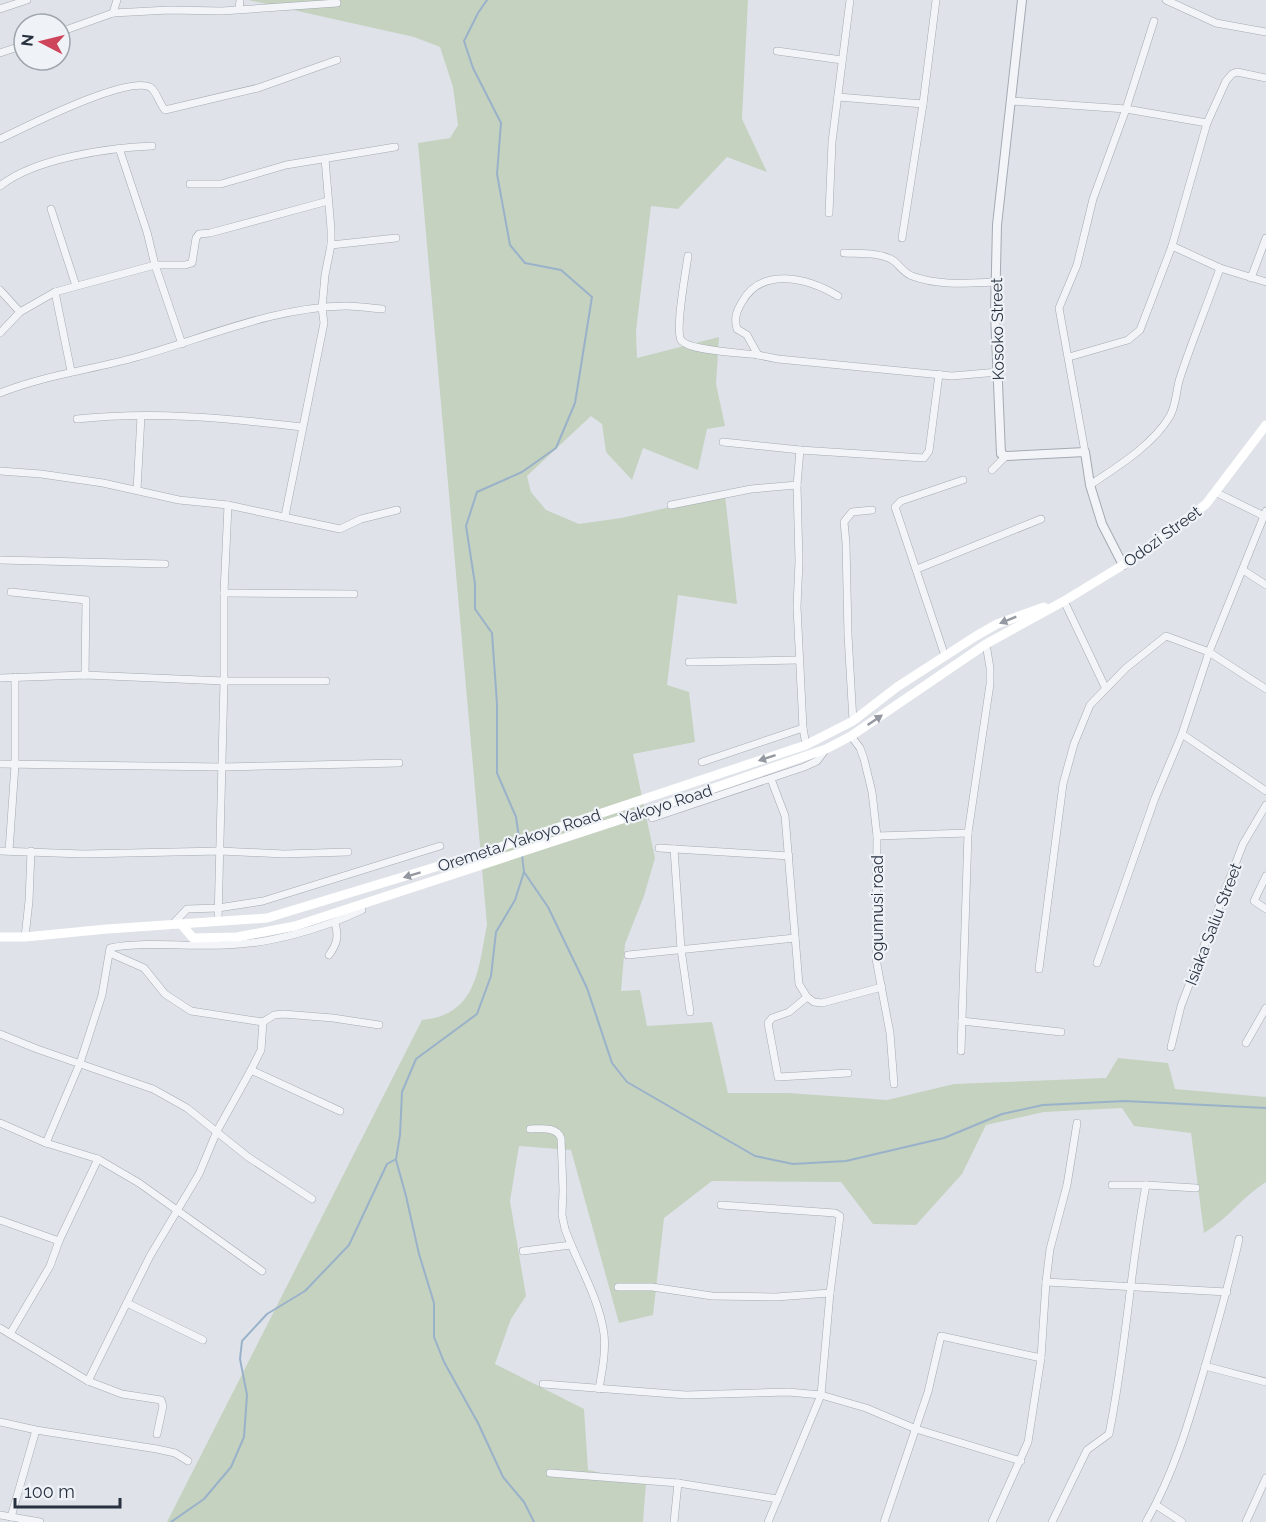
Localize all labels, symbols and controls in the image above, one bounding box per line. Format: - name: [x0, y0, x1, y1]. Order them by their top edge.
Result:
- north arrow: [12, 12, 72, 72]
- text: N: [17, 33, 38, 47]
- street label: Kosoko Street: [987, 277, 1008, 380]
- street label: Odozi Street: [1120, 502, 1205, 571]
- one-way arrow: [999, 615, 1017, 625]
- one-way arrow: [867, 715, 883, 726]
- one-way arrow: [758, 754, 776, 764]
- street label: Yakoyo Road: [618, 781, 714, 828]
- street label: Oremeta/Yakoyo Road: [435, 805, 603, 876]
- street label: ogunnusi road: [868, 855, 887, 961]
- street label: Isiaka Saliu Street: [1181, 860, 1246, 988]
- one-way arrow: [403, 870, 421, 880]
- scale bar: [15, 1471, 120, 1509]
- text: 100 m: [24, 1481, 75, 1502]

